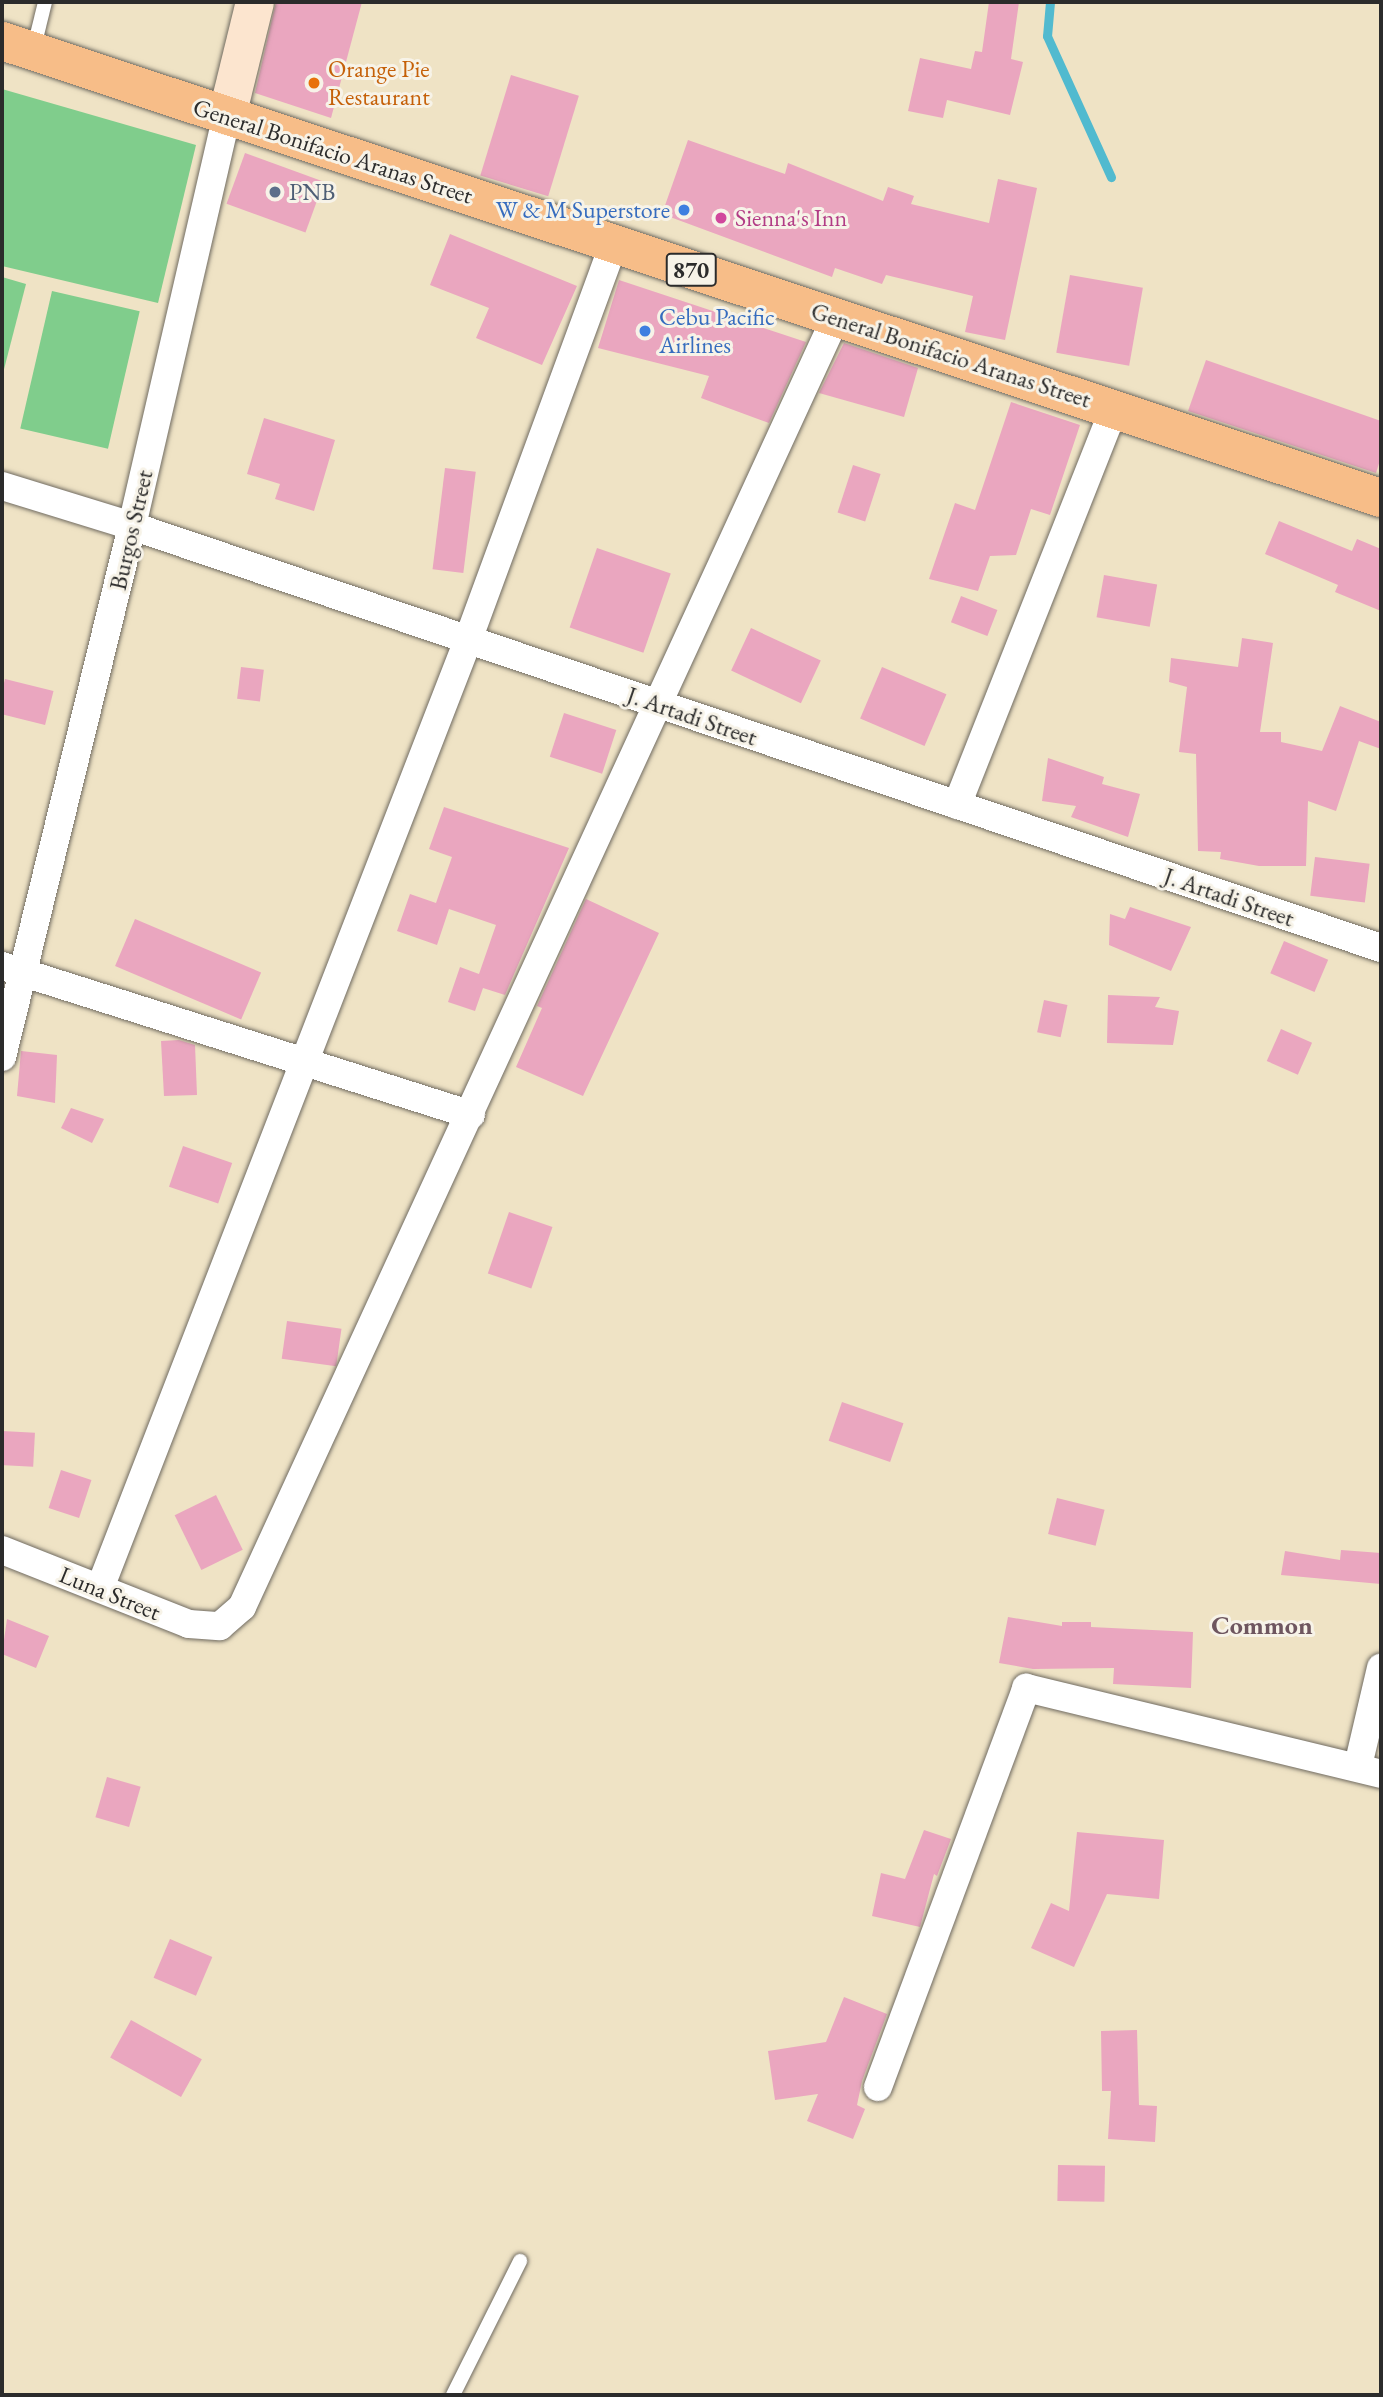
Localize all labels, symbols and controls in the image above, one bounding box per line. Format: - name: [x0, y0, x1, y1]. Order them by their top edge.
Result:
- place label: Orange Pie Restaurant: [328, 55, 430, 111]
- marker: Orange Pie Restaurant: [306, 75, 322, 91]
- street label: General Bonifacio Aranas Street: [190, 92, 476, 210]
- place label: PNB: [289, 178, 335, 206]
- marker: PNB: [267, 184, 283, 200]
- place label: W & M Superstore: [496, 196, 670, 224]
- marker: W & M Superstore: [676, 202, 692, 218]
- place label: Sienna's Inn: [735, 204, 847, 232]
- marker: Sienna's Inn: [713, 210, 729, 226]
- road number: 870: [665, 250, 717, 290]
- street label: General Bonifacio Aranas Street: [808, 296, 1094, 414]
- place label: Cebu Pacific Airlines: [659, 303, 775, 359]
- marker: Cebu Pacific Airlines: [637, 323, 653, 339]
- street label: Burgos Street: [103, 467, 159, 593]
- street label: J. Artadi Street: [623, 680, 761, 752]
- street label: J. Artadi Street: [1160, 861, 1298, 933]
- street label: Luna Street: [55, 1560, 165, 1626]
- district label: Common: [1211, 1610, 1313, 1642]

